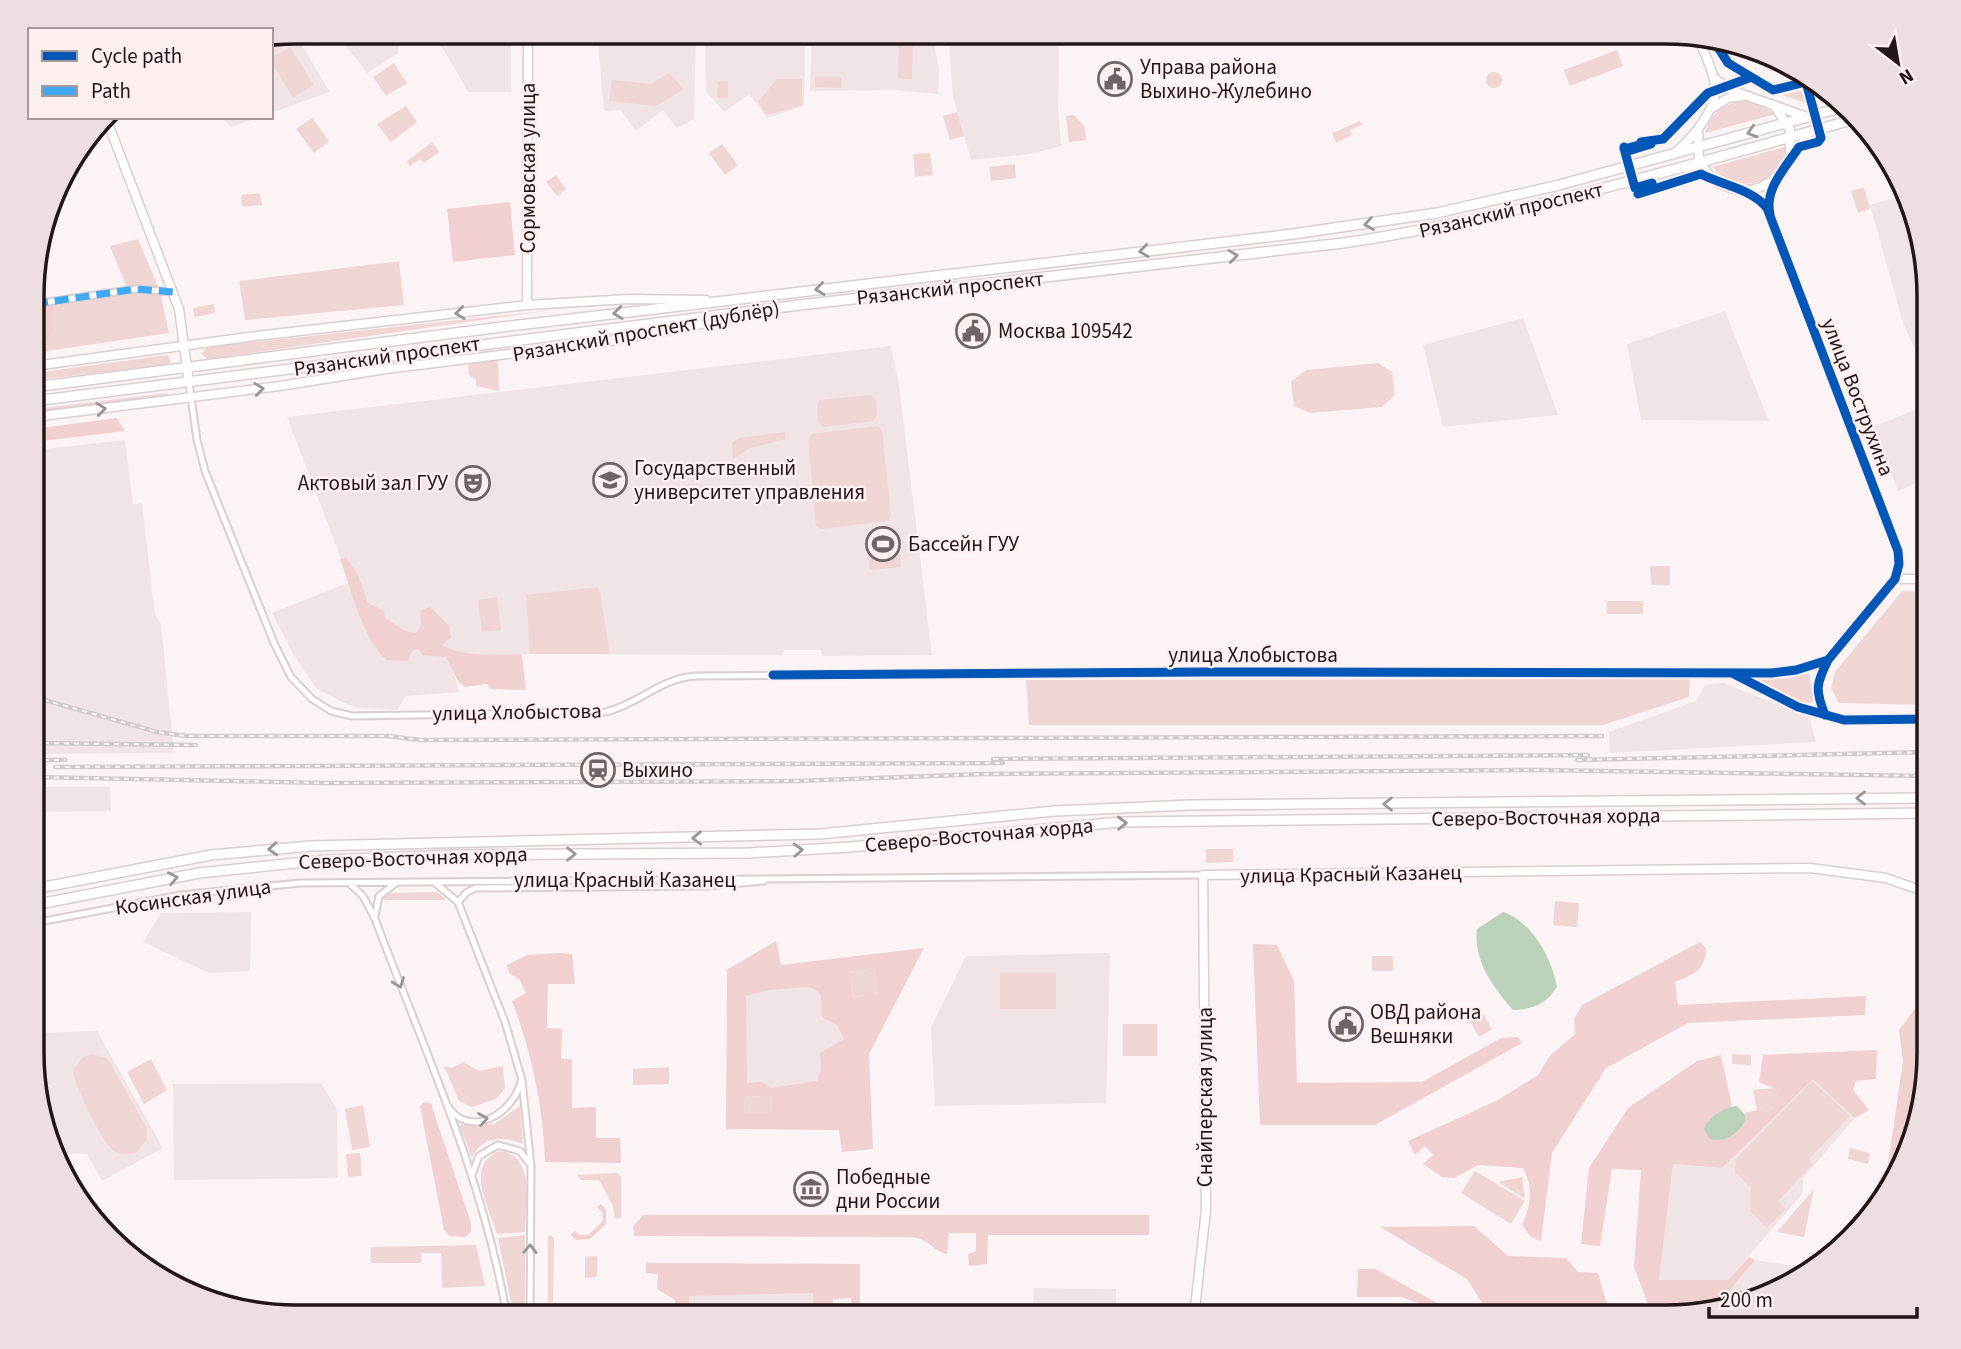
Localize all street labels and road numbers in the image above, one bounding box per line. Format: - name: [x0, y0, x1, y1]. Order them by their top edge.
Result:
- street label: Сормовская улица: [513, 83, 543, 253]
- street label: Рязанский проспект: [1416, 174, 1606, 246]
- street label: Рязанский проспект: [855, 263, 1045, 313]
- street label: Рязанский проспект (дублёр): [510, 293, 782, 369]
- street label: улица Вострухина: [1814, 314, 1902, 480]
- street label: Рязанский проспект: [292, 328, 483, 384]
- street label: улица Хлобыстова: [1168, 640, 1338, 670]
- street label: улица Хлобыстова: [432, 696, 602, 728]
- street label: Северо-Восточная хорда: [1431, 800, 1661, 834]
- street label: Северо-Восточная хорда: [864, 810, 1094, 860]
- street label: Северо-Восточная хорда: [298, 839, 528, 877]
- street label: улица Красный Казанец: [1240, 857, 1462, 891]
- street label: улица Красный Казанец: [514, 865, 736, 895]
- street label: Косинская улица: [113, 871, 273, 923]
- street label: Снайперская улица: [1190, 1007, 1220, 1187]

